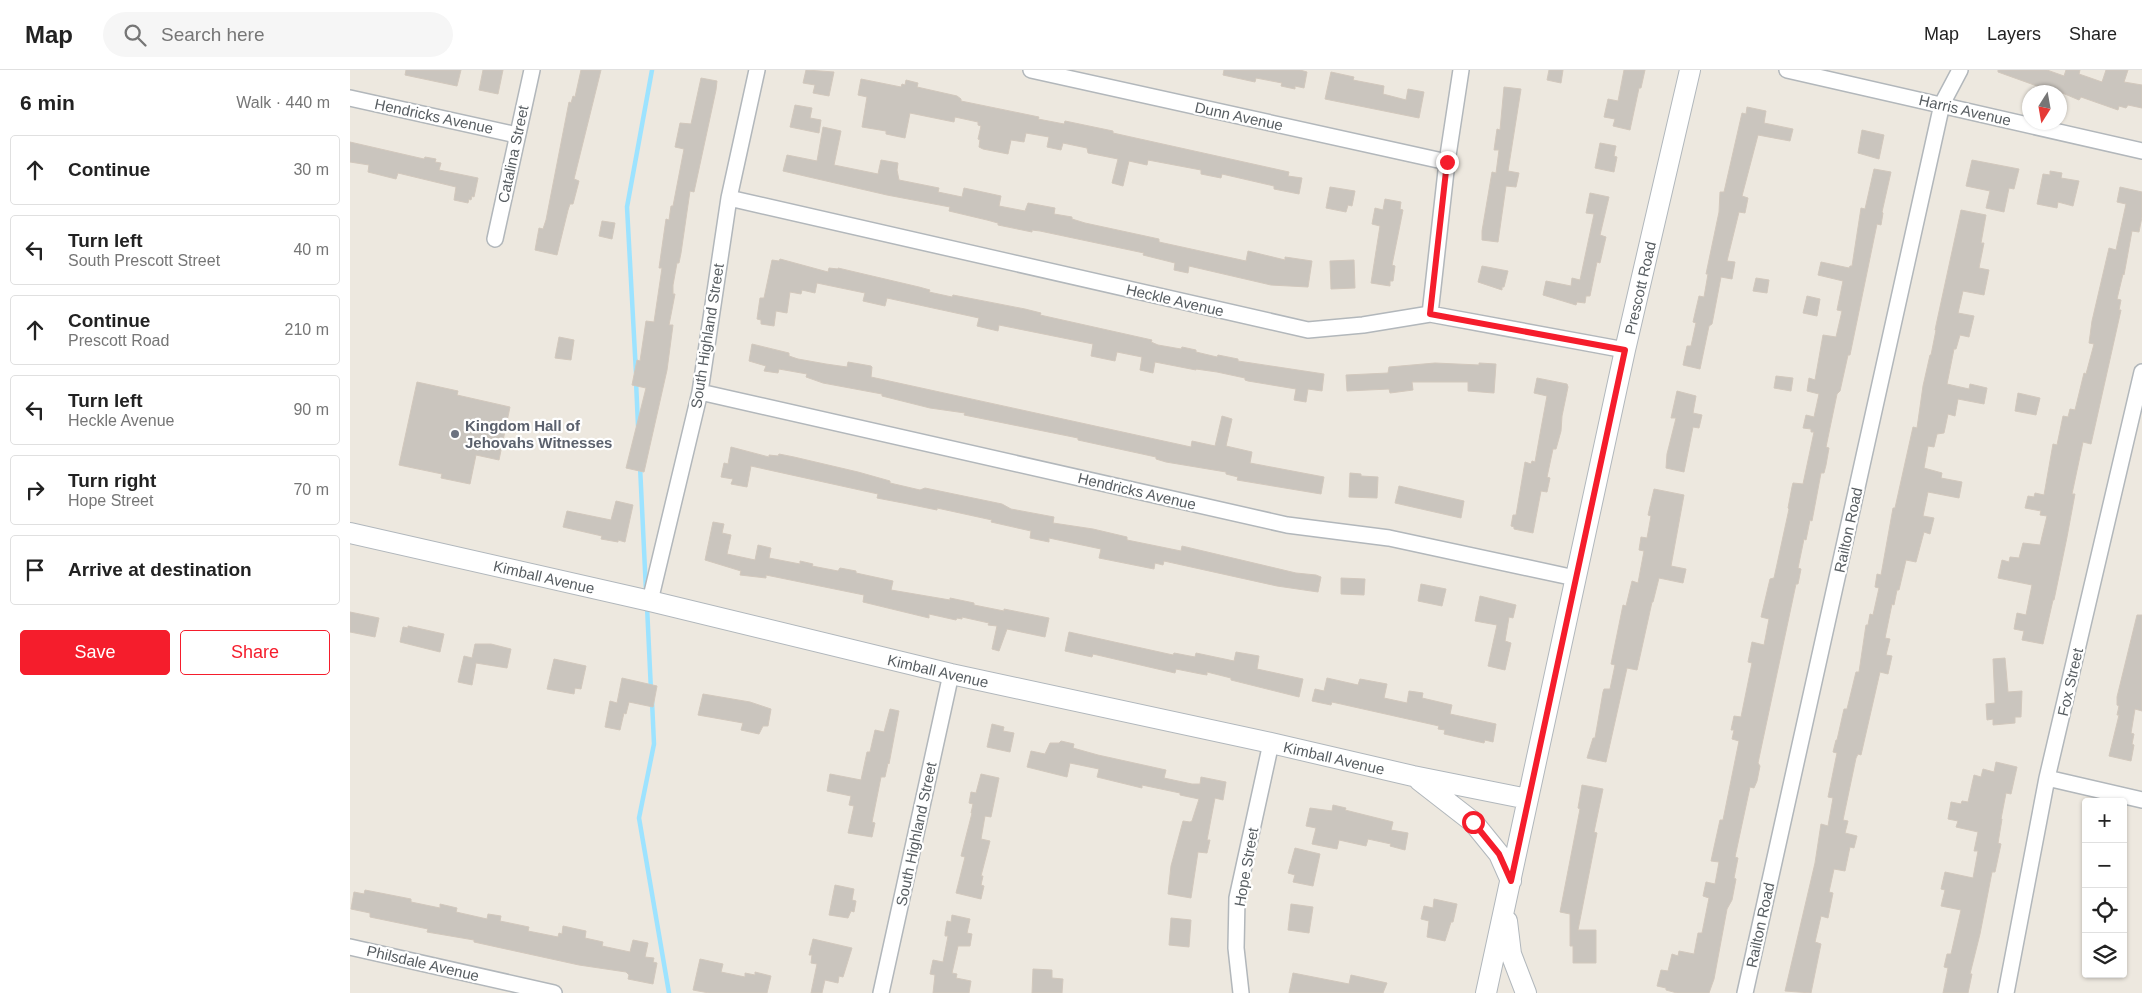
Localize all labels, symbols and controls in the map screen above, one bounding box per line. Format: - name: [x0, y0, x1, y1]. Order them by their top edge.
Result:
- search box: [103, 12, 453, 57]
- text: Map: [25, 21, 73, 48]
- icon: search: [121, 21, 149, 49]
- text: Search here: [161, 24, 265, 45]
- text: Map: [1924, 24, 1959, 44]
- text: Layers: [1987, 24, 2041, 44]
- text: Share: [2069, 24, 2117, 44]
- north arrow: [2022, 85, 2067, 130]
- text: 6 min: [20, 91, 75, 114]
- street label: Harris Avenue: [1917, 91, 2013, 129]
- text: Walk · 440 m: [236, 94, 330, 111]
- street label: Hendricks Avenue: [373, 95, 495, 137]
- street label: Dunn Avenue: [1193, 98, 1285, 134]
- street label: Catalina Street: [494, 103, 532, 204]
- route end: [1436, 151, 1459, 174]
- icon: ahead: [21, 156, 49, 184]
- text: Continue: [68, 159, 150, 180]
- text: 30 m: [293, 161, 329, 178]
- text: Turn left: [68, 230, 143, 251]
- icon: left: [21, 236, 49, 264]
- street label: Prescott Road: [1621, 240, 1659, 336]
- text: 40 m: [293, 241, 329, 258]
- text: South Prescott Street: [68, 252, 220, 269]
- street label: South Highland Street: [687, 261, 727, 410]
- street label: Heckle Avenue: [1124, 280, 1226, 320]
- text: Continue: [68, 310, 150, 331]
- icon: ahead: [21, 316, 49, 344]
- text: 210 m: [285, 321, 329, 338]
- text: Prescott Road: [68, 332, 169, 349]
- text: Turn left: [68, 390, 143, 411]
- icon: left: [21, 396, 49, 424]
- text: 90 m: [293, 401, 329, 418]
- text: Heckle Avenue: [68, 412, 174, 429]
- place label: Kingdom Hall of Jehovahs Witnesses: [465, 417, 612, 451]
- marker: Kingdom Hall of Jehovahs Witnesses: [449, 428, 461, 440]
- street label: Hendricks Avenue: [1076, 469, 1198, 513]
- text: Turn right: [68, 470, 156, 491]
- icon: right: [21, 476, 49, 504]
- text: 70 m: [293, 481, 329, 498]
- street label: Railton Road: [1831, 486, 1865, 574]
- text: Hope Street: [68, 492, 153, 509]
- icon: arrive: [21, 556, 49, 584]
- street label: Kimball Avenue: [492, 557, 596, 597]
- text: Arrive at destination: [68, 559, 252, 580]
- button: Save: [20, 630, 170, 675]
- button: Share: [180, 630, 330, 675]
- street label: Fox Street: [2054, 646, 2086, 718]
- street label: Kimball Avenue: [886, 651, 990, 691]
- street label: Kimball Avenue: [1282, 738, 1386, 778]
- street label: South Highland Street: [892, 760, 940, 908]
- map controls: [2082, 798, 2127, 978]
- button: +: [2082, 798, 2127, 843]
- route start: [1462, 811, 1485, 834]
- street label: Hope Street: [1231, 825, 1261, 908]
- button: −: [2082, 843, 2127, 888]
- street label: Railton Road: [1743, 881, 1777, 969]
- button: locate: [2082, 888, 2127, 933]
- button: layers: [2082, 933, 2127, 978]
- street label: Philsdale Avenue: [365, 942, 481, 984]

